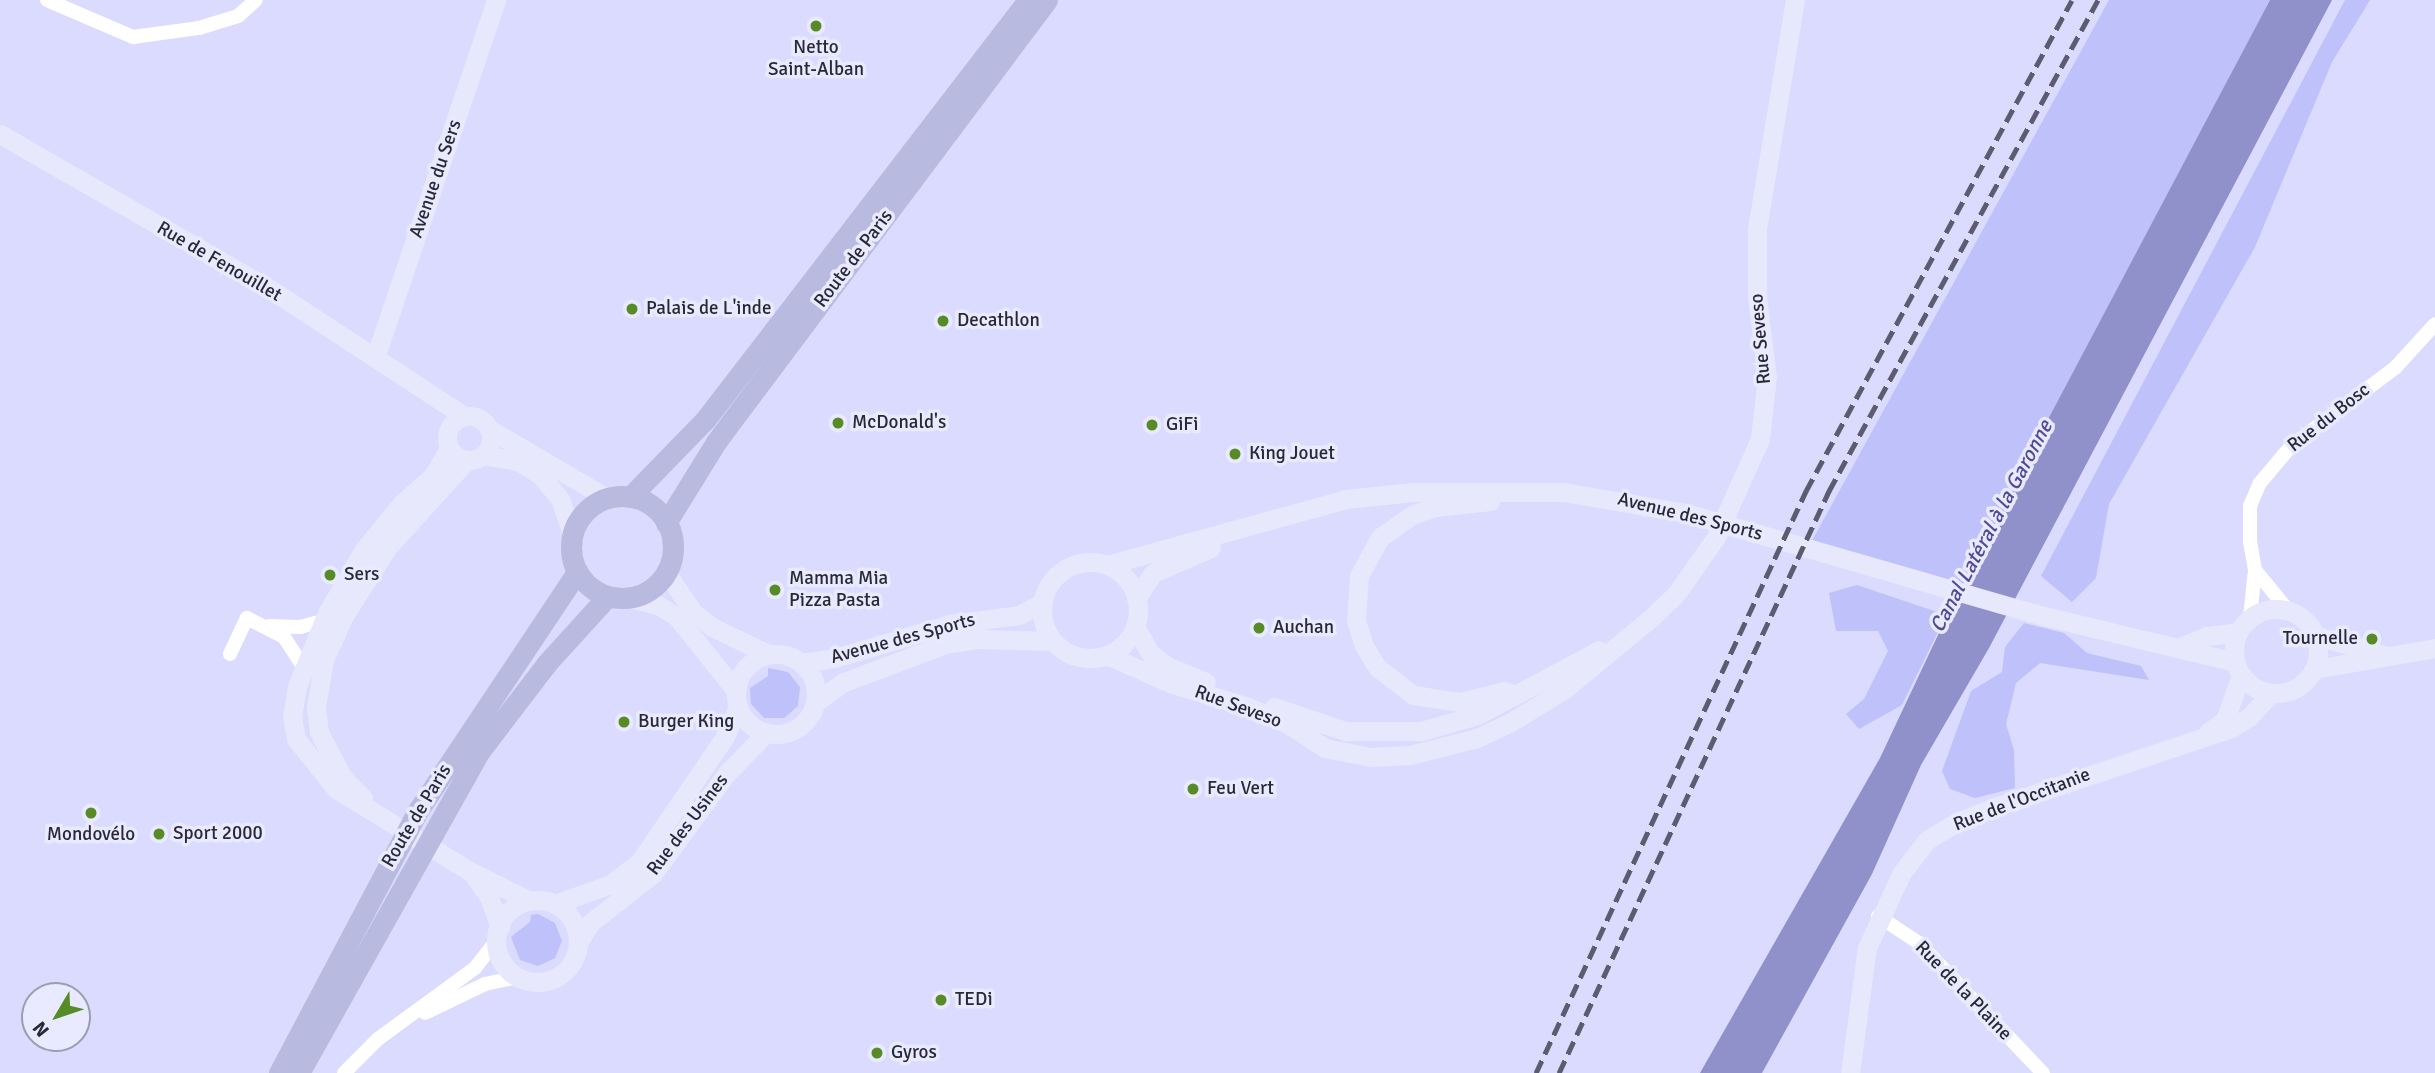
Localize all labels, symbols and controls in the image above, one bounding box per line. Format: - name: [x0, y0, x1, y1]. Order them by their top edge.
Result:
- marker: Netto Saint-Alban: [808, 18, 824, 34]
- place label: Netto Saint-Alban: [768, 37, 864, 81]
- street label: Avenue du Sers: [405, 117, 467, 241]
- street label: Route de Paris: [810, 206, 898, 312]
- street label: Rue de Fenouillet: [153, 217, 285, 307]
- street label: Rue Seveso: [1746, 293, 1776, 385]
- place label: Palais de L'inde: [646, 298, 771, 320]
- marker: Palais de L'inde: [624, 301, 640, 317]
- place label: Decathlon: [957, 310, 1040, 332]
- marker: Decathlon: [935, 313, 951, 329]
- street label: Rue du Bosc: [2283, 379, 2375, 457]
- place label: McDonald's: [852, 412, 946, 434]
- place label: GiFi: [1166, 414, 1198, 436]
- marker: McDonald's: [830, 415, 846, 431]
- water label: Canal Latéral à la Garonne: [1924, 416, 2058, 636]
- marker: GiFi: [1144, 417, 1160, 433]
- place label: King Jouet: [1249, 443, 1335, 465]
- marker: King Jouet: [1227, 446, 1243, 462]
- street label: Avenue des Sports: [1615, 488, 1765, 546]
- place label: Sers: [344, 564, 379, 586]
- marker: Sers: [322, 567, 338, 583]
- place label: Mamma Mia Pizza Pasta: [789, 568, 888, 612]
- marker: Mamma Mia Pizza Pasta: [767, 582, 783, 598]
- street label: Avenue des Sports: [828, 609, 978, 669]
- place label: Auchan: [1273, 617, 1334, 639]
- marker: Auchan: [1251, 620, 1267, 636]
- place label: Tournelle: [2283, 628, 2358, 650]
- marker: Tournelle: [2364, 631, 2380, 647]
- street label: Rue Seveso: [1191, 681, 1285, 733]
- place label: Burger King: [638, 711, 734, 733]
- marker: Burger King: [616, 714, 632, 730]
- street label: Route de Paris: [377, 760, 457, 872]
- street label: Rue de l'Occitanie: [1950, 763, 2094, 837]
- street label: Rue des Usines: [642, 770, 734, 880]
- place label: Feu Vert: [1207, 778, 1274, 800]
- marker: Feu Vert: [1185, 781, 1201, 797]
- marker: Mondovélo: [83, 805, 99, 821]
- place label: Sport 2000: [173, 823, 263, 845]
- place label: Mondovélo: [47, 824, 135, 846]
- marker: Sport 2000: [151, 826, 167, 842]
- street label: Rue de la Plaine: [1910, 937, 2016, 1045]
- north arrow: [21, 982, 91, 1052]
- place label: TEDi: [955, 989, 993, 1011]
- marker: TEDi: [933, 992, 949, 1008]
- text: N: [28, 1016, 55, 1042]
- place label: Gyros: [891, 1042, 937, 1064]
- marker: Gyros: [869, 1045, 885, 1061]

